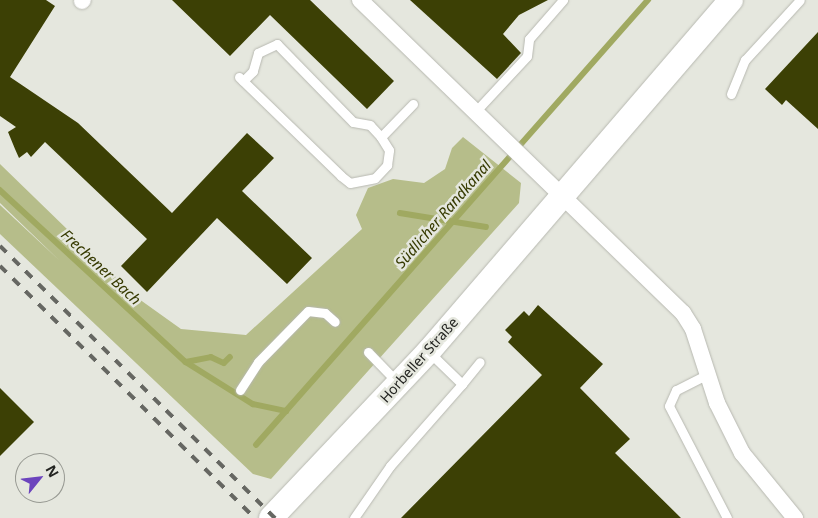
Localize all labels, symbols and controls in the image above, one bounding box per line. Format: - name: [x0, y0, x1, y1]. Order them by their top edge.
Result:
- water label: Südlicher Randkanal: [391, 156, 495, 272]
- water label: Frechener Bach: [57, 226, 145, 308]
- street label: Horbeller Straße: [376, 314, 462, 406]
- north arrow: [15, 453, 65, 503]
- text: N: [42, 461, 64, 481]

